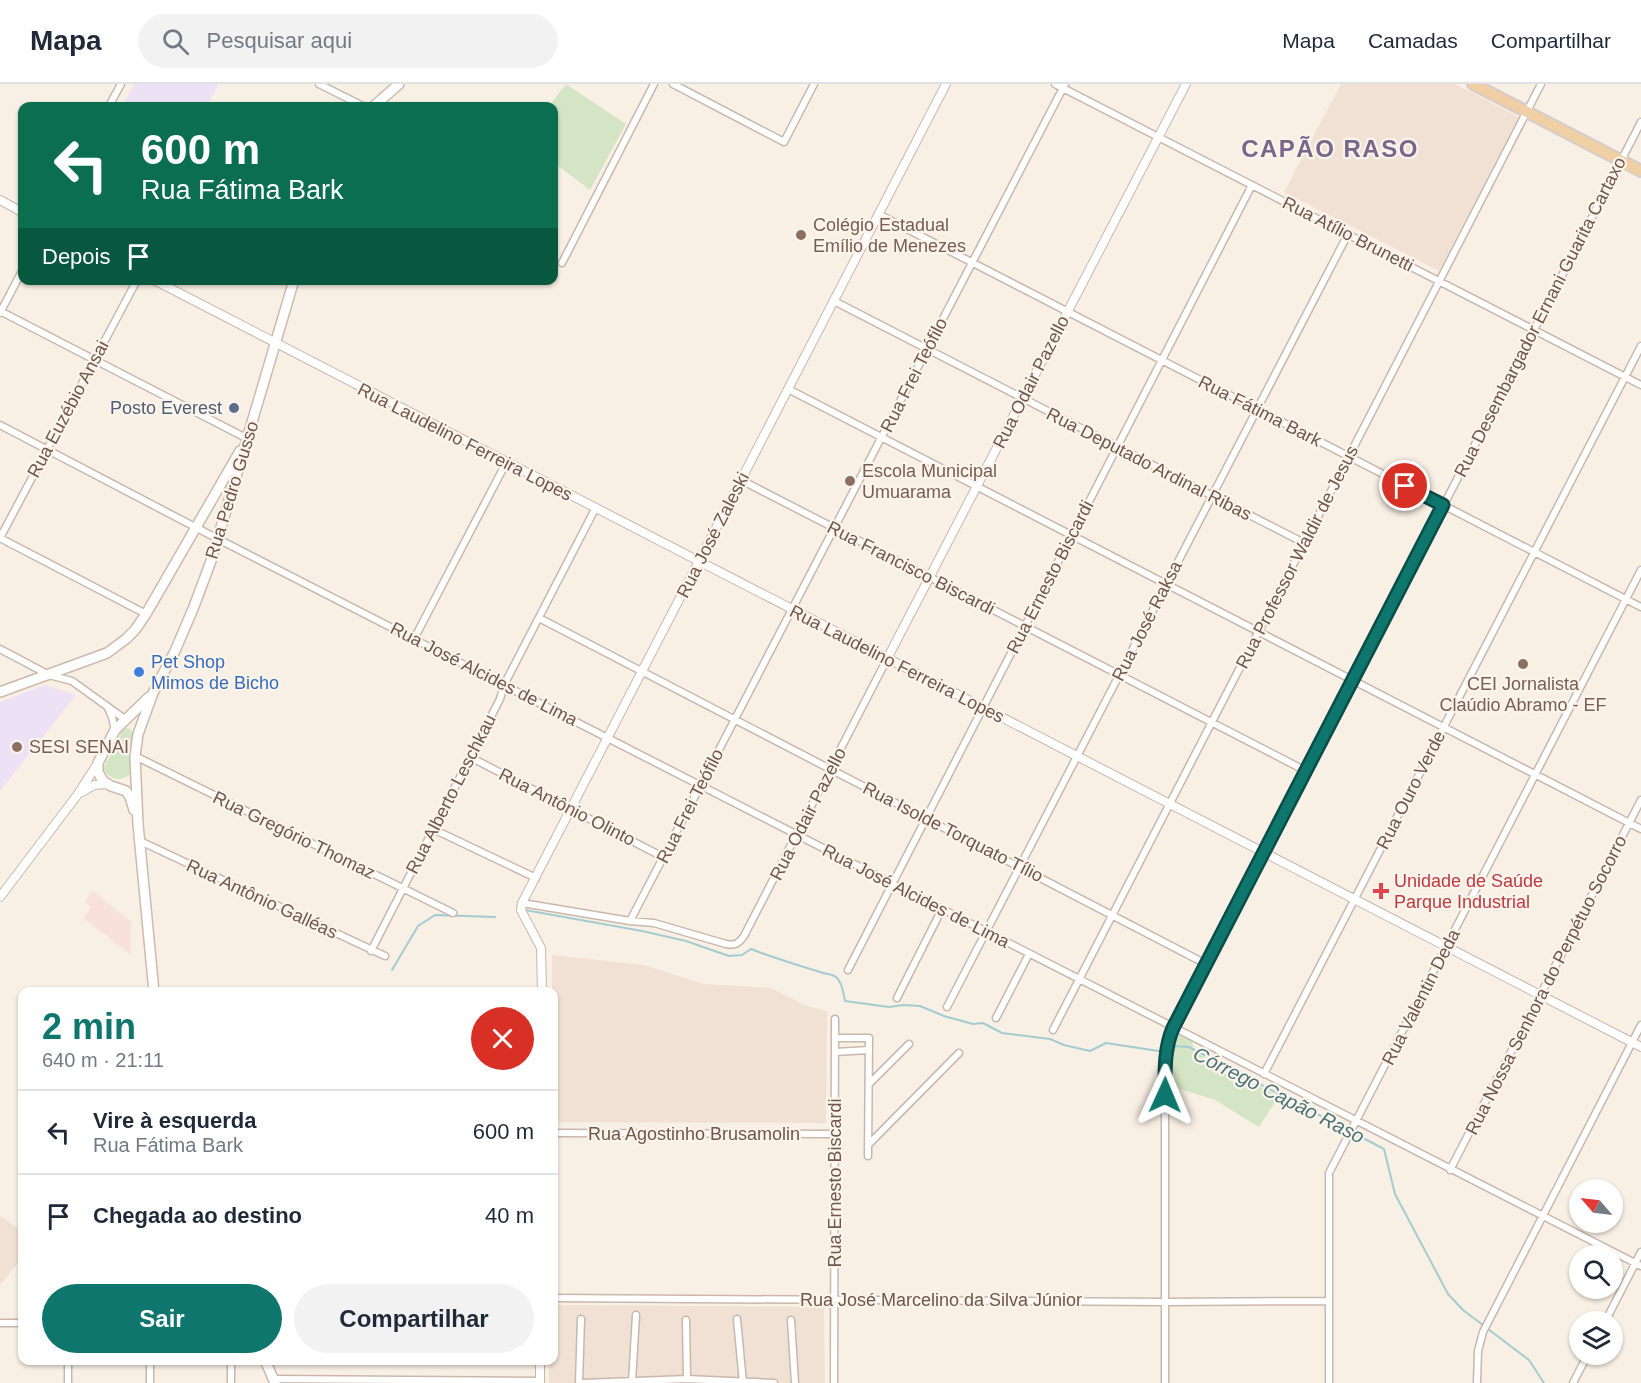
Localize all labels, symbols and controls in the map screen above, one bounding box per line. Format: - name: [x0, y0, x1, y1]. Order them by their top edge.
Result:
- search box: [138, 14, 558, 68]
- text: Mapa: [30, 25, 102, 56]
- icon: search: [159, 25, 192, 58]
- text: Pesquisar aqui: [207, 28, 352, 53]
- text: Mapa: [1282, 29, 1335, 52]
- text: Camadas: [1368, 29, 1458, 52]
- text: Compartilhar: [1491, 29, 1611, 52]
- icon: left: [42, 126, 120, 204]
- text: 600 m: [141, 126, 260, 173]
- district label: CAPÃO RASO: [1241, 135, 1419, 162]
- street label: Rua Desembargador Ernani Guarita Cartaxo: [1450, 154, 1630, 480]
- text: Rua Fátima Bark: [141, 175, 344, 205]
- street label: Rua Atílio Brunetti: [1279, 192, 1417, 276]
- place label: Colégio Estadual Emílio de Menezes: [813, 215, 966, 256]
- marker: Colégio Estadual Emílio de Menezes: [794, 228, 808, 242]
- icon: arrive: [122, 240, 155, 273]
- text: Depois: [42, 244, 110, 269]
- street label: Rua Odair Pazello: [989, 312, 1073, 452]
- street label: Rua Frei Teófilo: [877, 314, 951, 436]
- street label: Rua Euzébio Ansai: [23, 337, 113, 481]
- street label: Rua Fátima Bark: [1195, 371, 1326, 451]
- street label: Rua Laudelino Ferreira Lopes: [354, 379, 576, 505]
- place label: Posto Everest: [110, 398, 222, 418]
- marker: Posto Everest: [227, 401, 241, 415]
- street label: Rua Deputado Ardinal Ribas: [1043, 404, 1255, 524]
- street label: Rua Pedro Gusso: [202, 419, 262, 561]
- street label: Rua Professor Waldir de Jesus: [1232, 442, 1362, 672]
- pin: [1379, 460, 1430, 511]
- place label: Escola Municipal Umuarama: [862, 461, 997, 502]
- street label: Rua José Zaleski: [673, 469, 753, 601]
- icon: arrive: [1388, 469, 1421, 502]
- marker: Escola Municipal Umuarama: [843, 474, 857, 488]
- street label: Rua Ernesto Biscardi: [1003, 497, 1097, 657]
- street label: Rua Francisco Biscardi: [824, 517, 998, 619]
- street label: Rua José Raksa: [1108, 557, 1186, 684]
- street label: Rua Laudelino Ferreira Lopes: [786, 601, 1008, 727]
- street label: Rua José Alcides de Lima: [387, 618, 582, 730]
- place label: Pet Shop Mimos de Bicho: [151, 652, 279, 693]
- marker: CEI Jornalista Claúdio Abramo - EF: [1516, 657, 1530, 671]
- marker: Pet Shop Mimos de Bicho: [132, 665, 146, 679]
- place label: CEI Jornalista Claúdio Abramo - EF: [1439, 674, 1607, 715]
- street label: Rua Alberto Leschkau: [402, 711, 500, 877]
- street label: Rua Ouro Verde: [1373, 728, 1449, 852]
- place label: SESI SENAI: [29, 737, 129, 757]
- marker: SESI SENAI: [10, 740, 24, 754]
- street label: Rua Odair Pazello: [766, 744, 850, 884]
- street label: Rua Frei Teófilo: [653, 745, 727, 867]
- street label: Rua Antônio Olinto: [496, 764, 638, 850]
- street label: Rua Isolde Torquato Tílio: [860, 778, 1046, 886]
- street label: Rua Gregório Thomaz: [210, 787, 378, 883]
- street label: Rua Nossa Senhora do Perpétuo Socorro: [1461, 832, 1631, 1138]
- street label: Rua José Alcides de Lima: [819, 840, 1014, 952]
- street label: Rua Antônio Galléas: [183, 855, 341, 943]
- place label: Unidade de Saúde Parque Industrial: [1394, 871, 1543, 912]
- marker: Unidade de Saúde Parque Industrial: [1372, 882, 1390, 900]
- street label: Rua Valentin Deda: [1378, 925, 1464, 1068]
- text: 2 min: [42, 1006, 136, 1047]
- button: close: [471, 1007, 534, 1070]
- water label: Córrego Capão Raso: [1190, 1042, 1368, 1148]
- text: 640 m · 21:11: [42, 1049, 164, 1071]
- position arrow: [1133, 1063, 1197, 1127]
- street label: Rua Ernesto Biscardi: [825, 1098, 845, 1268]
- text: Vire à esquerda: [93, 1108, 256, 1133]
- icon: left: [42, 1116, 75, 1149]
- text: 600 m: [473, 1119, 534, 1144]
- street label: Rua Agostinho Brusamolin: [588, 1124, 800, 1144]
- text: Rua Fátima Bark: [93, 1134, 243, 1156]
- north arrow: [1569, 1179, 1623, 1233]
- map controls: [1569, 1179, 1623, 1365]
- icon: arrive: [42, 1200, 75, 1233]
- text: Chegada ao destino: [93, 1203, 302, 1228]
- text: 40 m: [485, 1203, 534, 1228]
- button: search: [1569, 1245, 1623, 1299]
- button: Sair: [42, 1284, 282, 1353]
- button: Compartilhar: [294, 1284, 534, 1353]
- street label: Rua José Marcelino da Silva Júnior: [800, 1290, 1082, 1310]
- button: layers: [1569, 1311, 1623, 1365]

